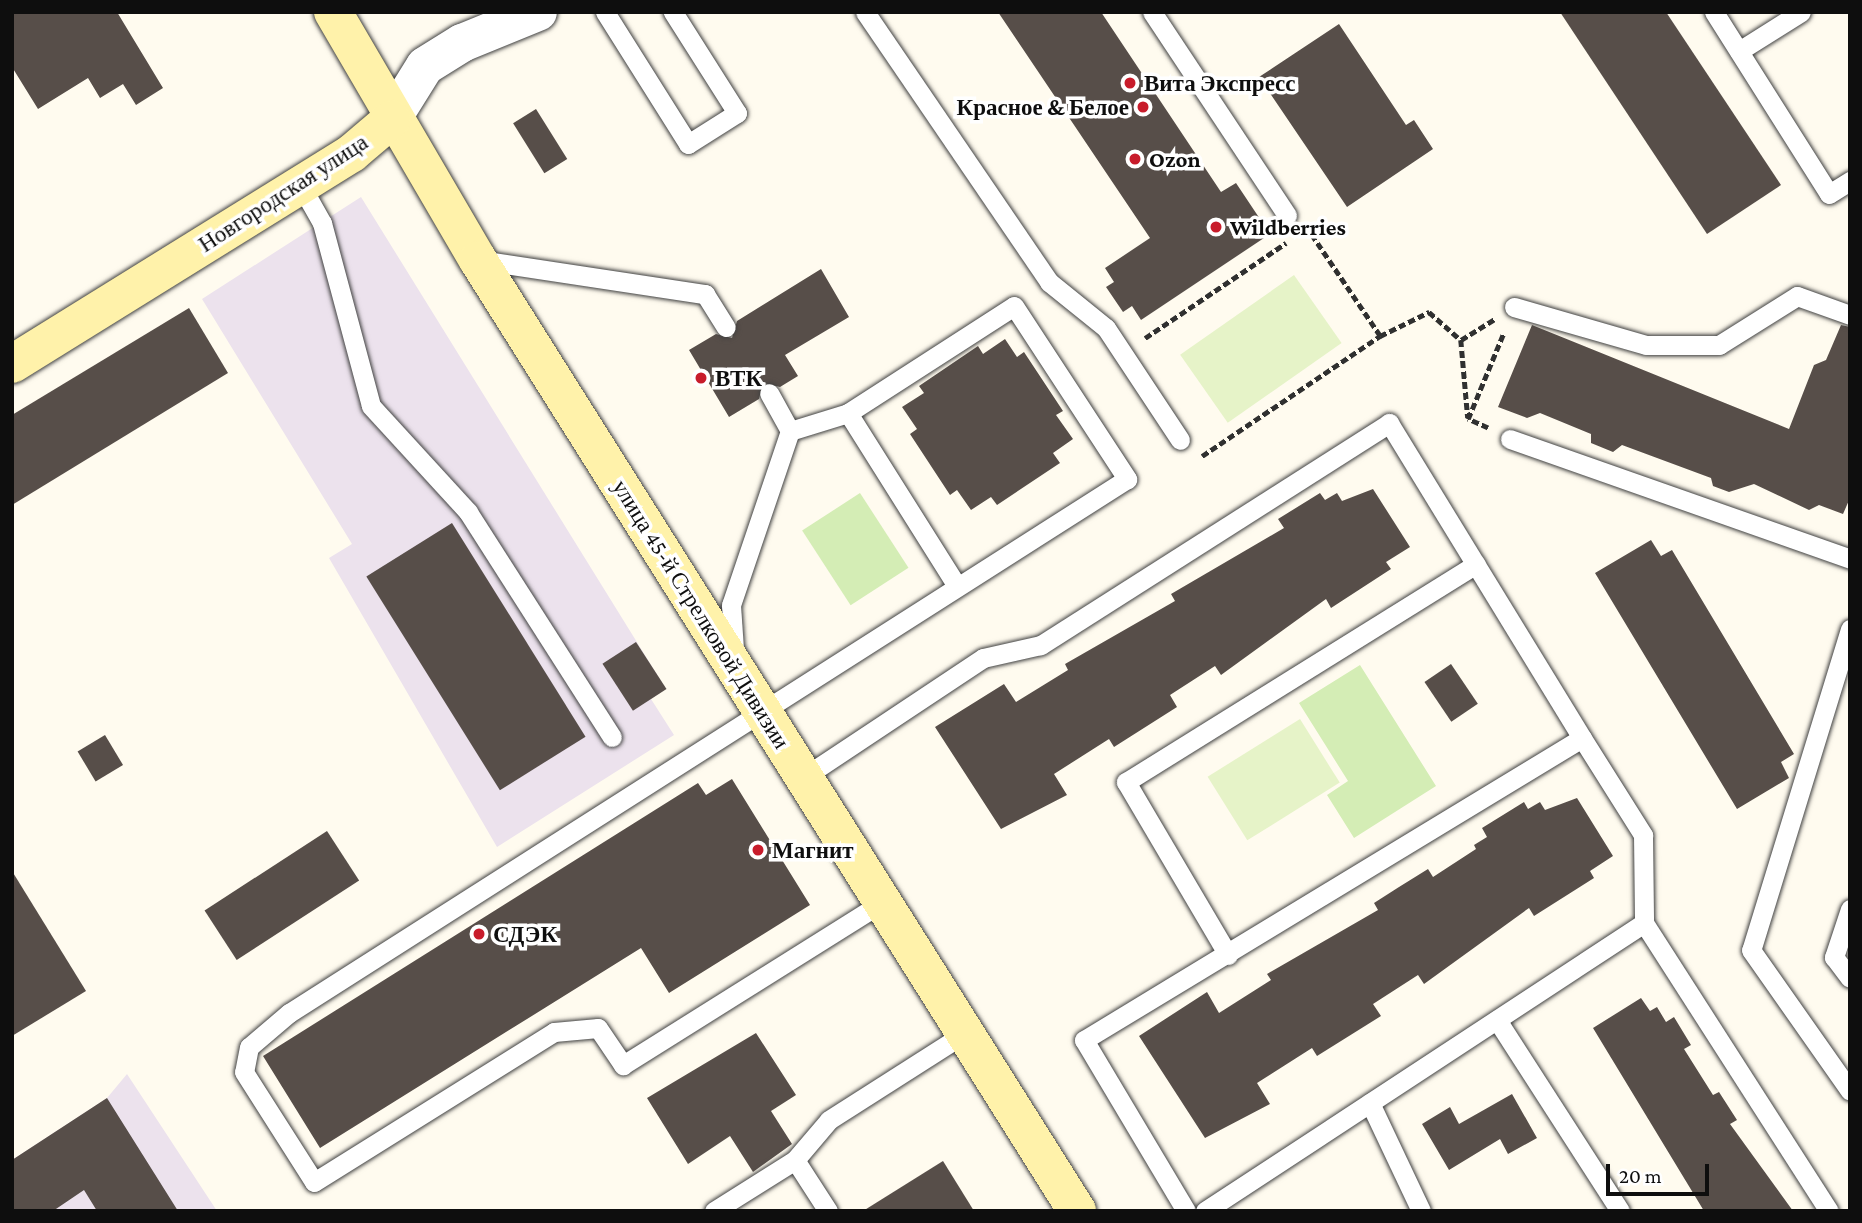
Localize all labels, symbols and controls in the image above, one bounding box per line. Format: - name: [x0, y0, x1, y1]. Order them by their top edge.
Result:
- place label: Вита Экспресс: [1144, 69, 1296, 97]
- marker: Вита Экспресс: [1122, 75, 1138, 91]
- place label: Красное & Белое: [957, 93, 1129, 121]
- marker: Красное & Белое: [1135, 99, 1151, 115]
- street label: Новгородская улица: [193, 128, 373, 258]
- place label: Ozon: [1149, 145, 1201, 173]
- marker: Ozon: [1127, 151, 1143, 167]
- place label: Wildberries: [1230, 213, 1346, 241]
- marker: Wildberries: [1208, 219, 1224, 235]
- place label: ВТК: [715, 364, 762, 392]
- marker: ВТК: [693, 370, 709, 386]
- street label: улица 45-й Стрелковой Дивизии: [607, 474, 795, 754]
- place label: Магнит: [772, 836, 853, 864]
- marker: Магнит: [750, 842, 766, 858]
- place label: СДЭК: [493, 920, 557, 948]
- marker: СДЭК: [471, 926, 487, 942]
- scale bar: [1610, 1150, 1713, 1194]
- text: 20 m: [1619, 1164, 1662, 1188]

